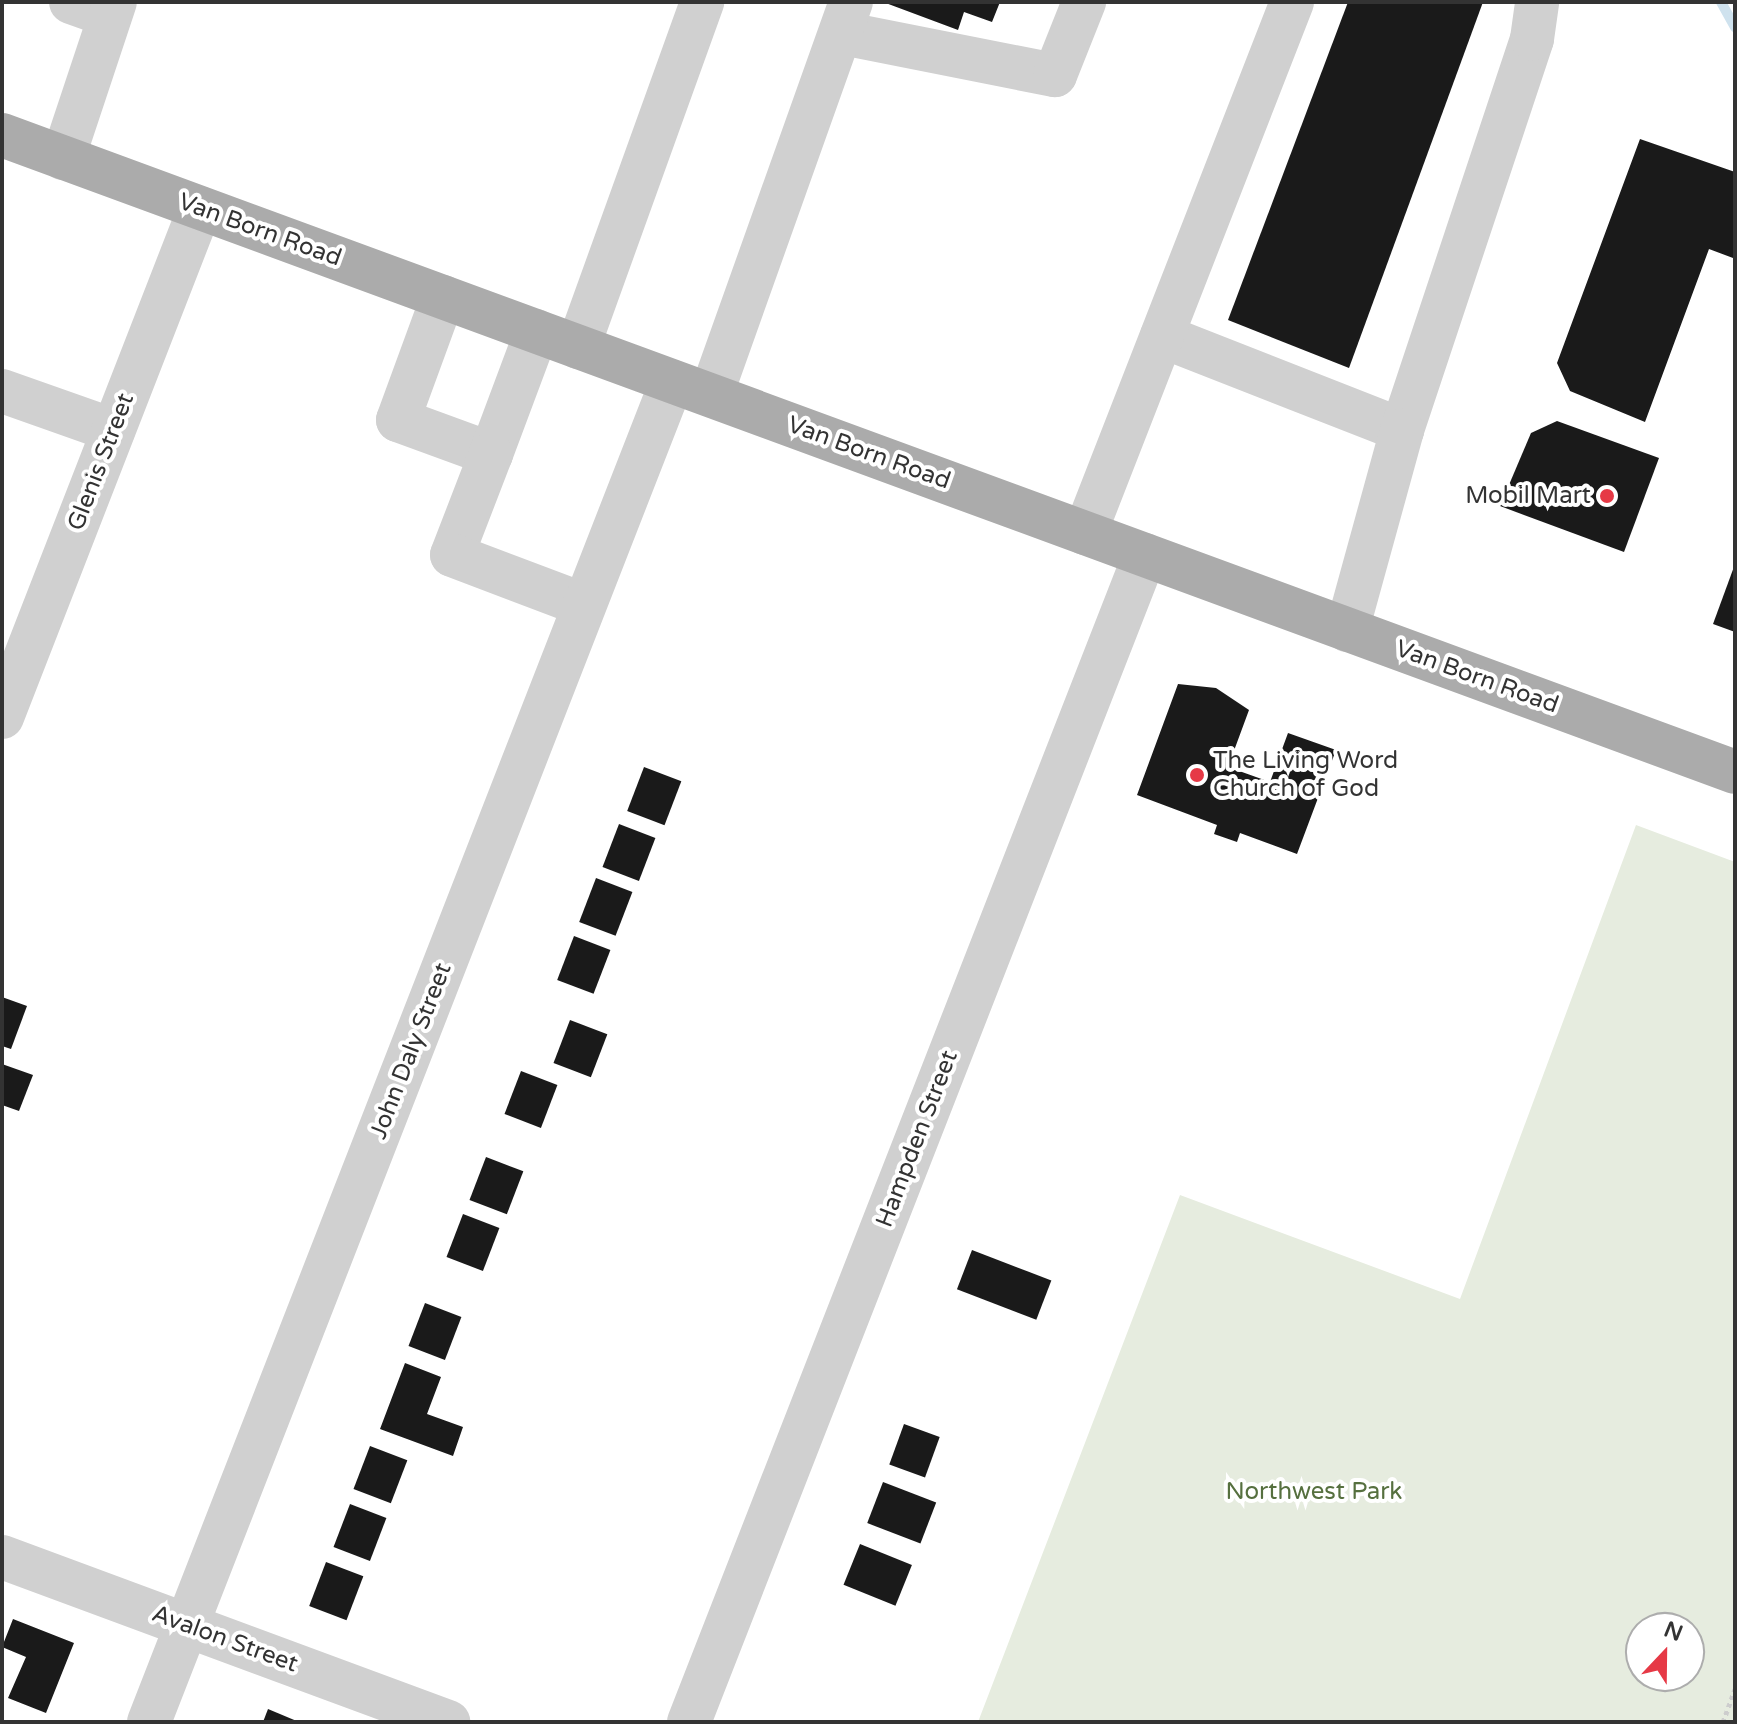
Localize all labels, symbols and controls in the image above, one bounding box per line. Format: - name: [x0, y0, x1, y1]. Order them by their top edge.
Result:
- street label: Van Born Road: [175, 187, 345, 273]
- street label: Glenis Street: [62, 389, 140, 535]
- street label: Van Born Road: [784, 410, 954, 496]
- place label: Mobil Mart: [1465, 482, 1591, 510]
- marker: Mobil Mart: [1598, 487, 1616, 505]
- street label: Van Born Road: [1392, 634, 1562, 720]
- place label: The Living Word Church of God: [1213, 747, 1398, 803]
- marker: The Living Word Church of God: [1188, 766, 1206, 784]
- street label: John Daly Street: [364, 959, 458, 1143]
- street label: Hampden Street: [870, 1047, 964, 1231]
- park label: Northwest Park: [1226, 1478, 1402, 1506]
- street label: Avalon Street: [148, 1599, 302, 1679]
- north arrow: [1625, 1612, 1705, 1692]
- text: N: [1660, 1616, 1686, 1647]

